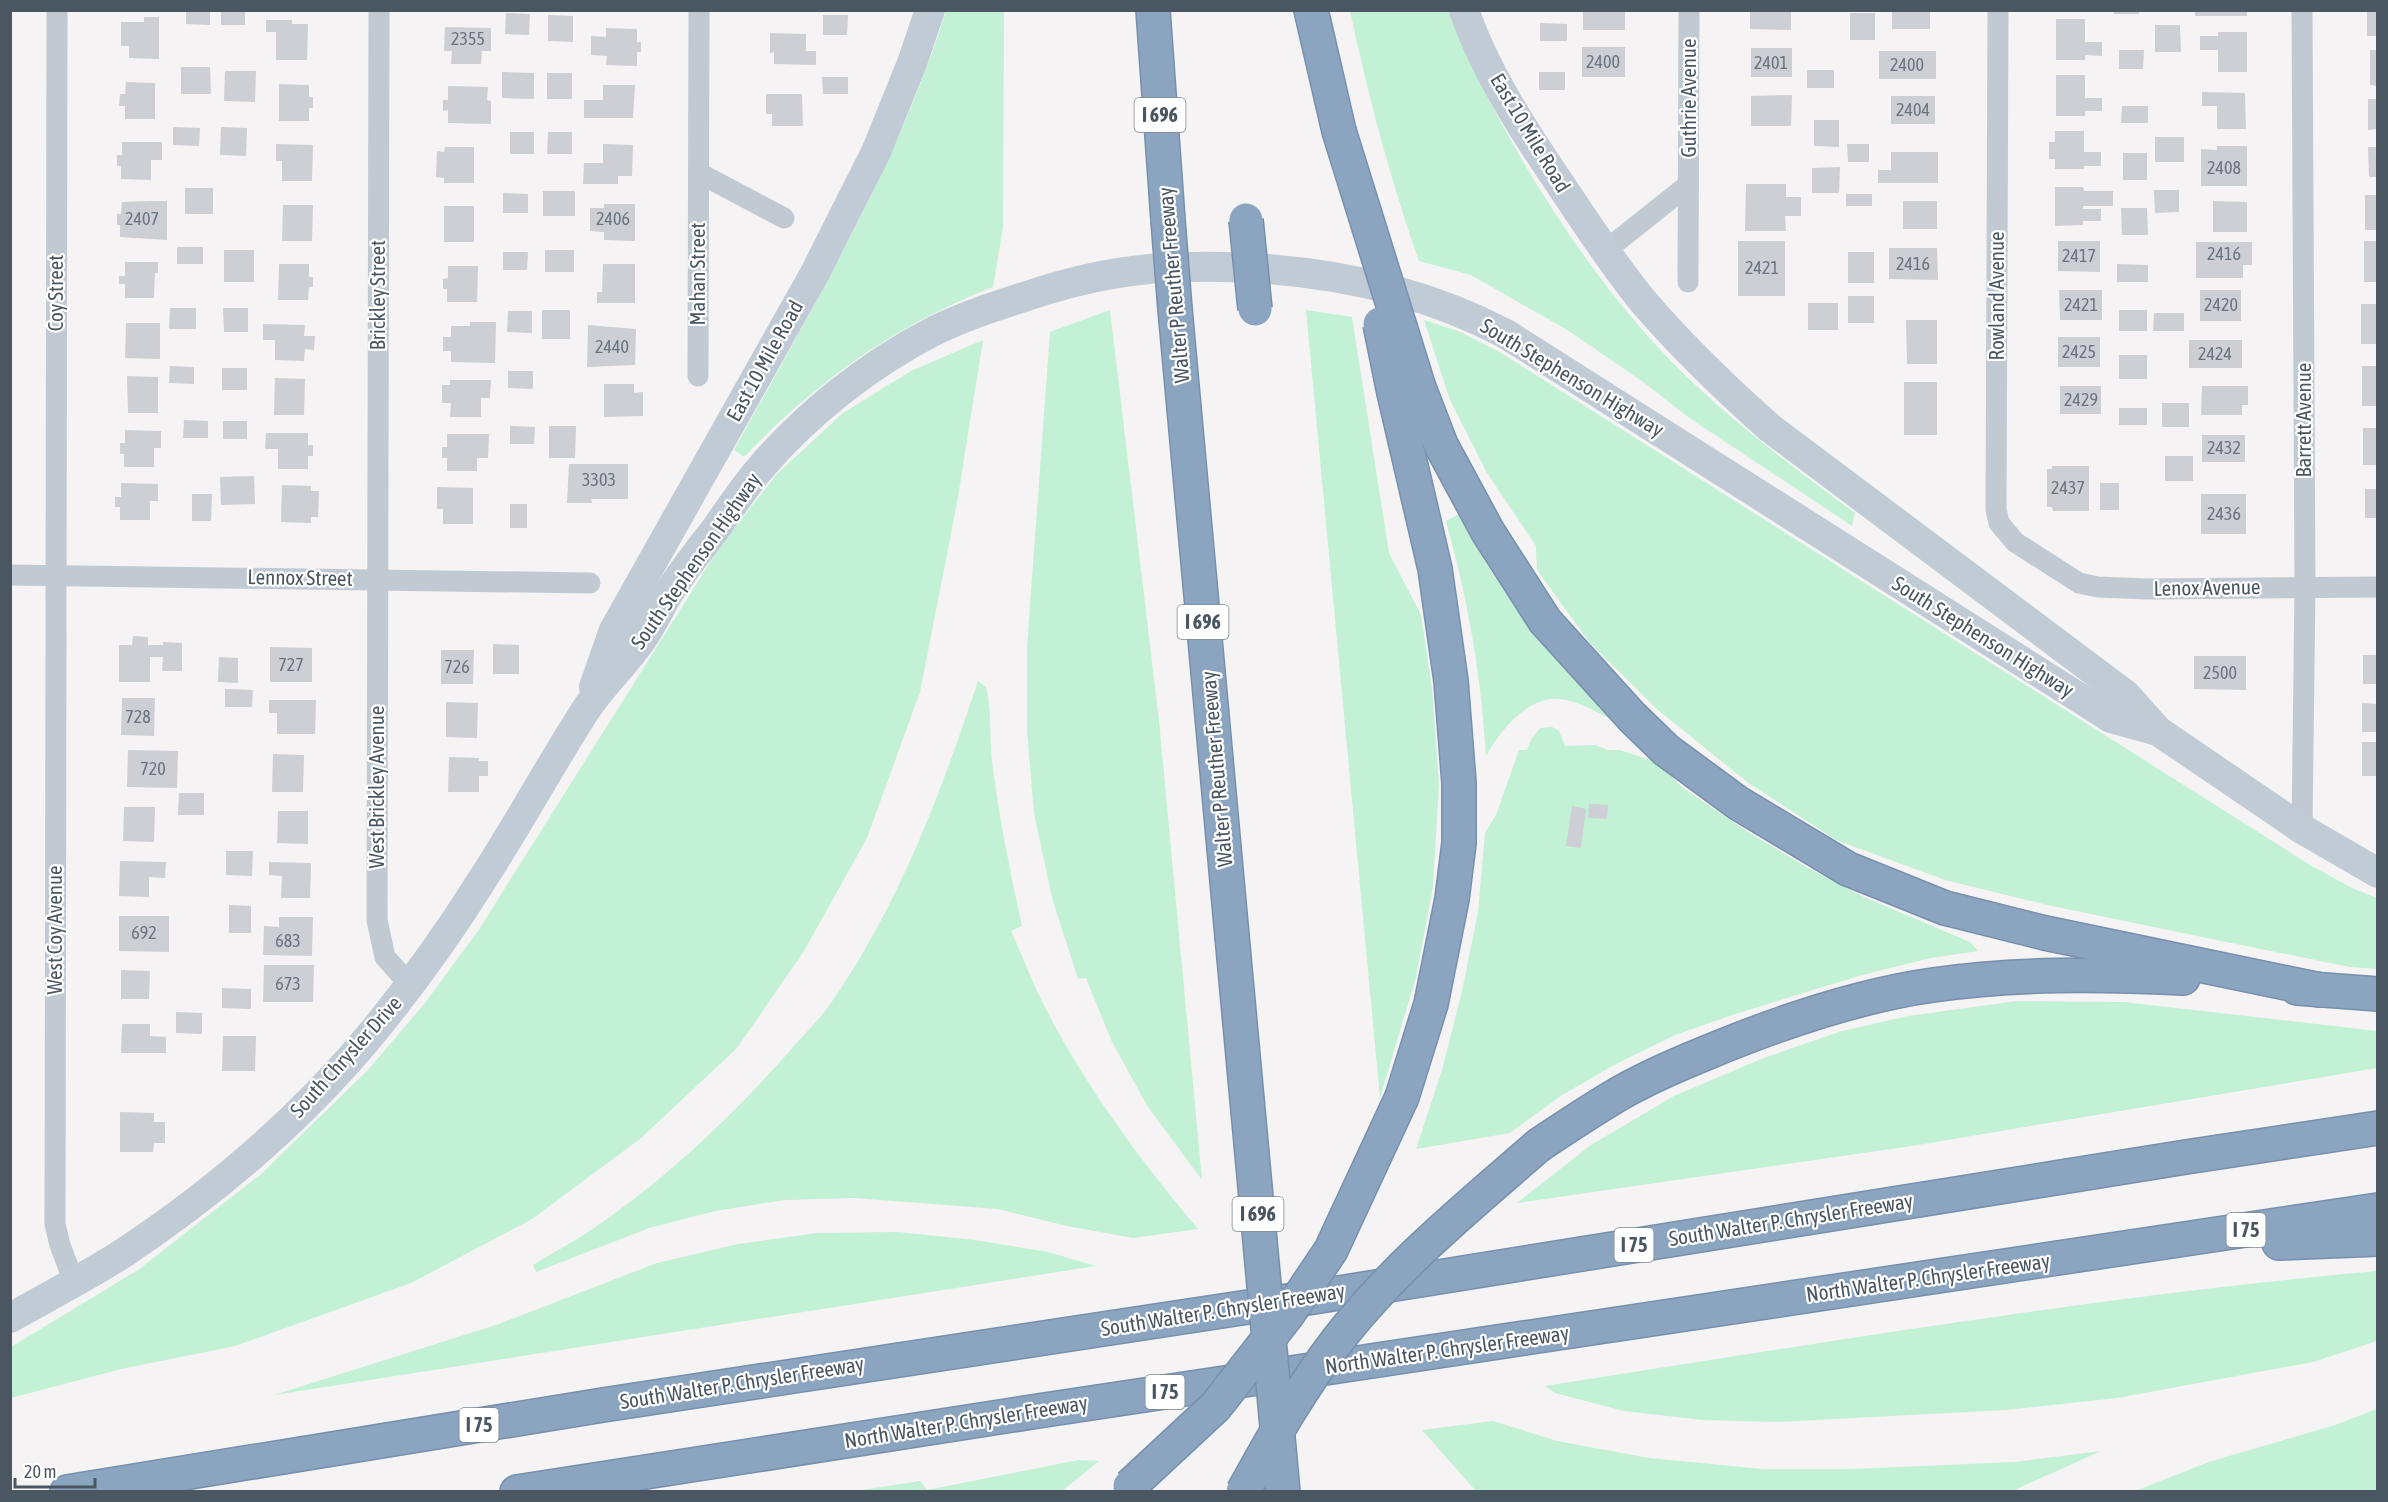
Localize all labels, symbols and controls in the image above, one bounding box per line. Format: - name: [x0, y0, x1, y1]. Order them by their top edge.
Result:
- house number: 2355: [451, 28, 485, 49]
- street label: Guthrie Avenue: [1676, 38, 1700, 158]
- house number: 2400: [1586, 51, 1620, 72]
- house number: 2401: [1754, 52, 1788, 73]
- house number: 2400: [1890, 54, 1924, 75]
- street label: East 10 Mile Road: [1486, 69, 1576, 196]
- road number: I 696: [1134, 98, 1186, 132]
- house number: 2404: [1896, 99, 1930, 120]
- house number: 2408: [2207, 157, 2241, 178]
- street label: Walter P Reuther Freeway: [1152, 186, 1194, 384]
- house number: 2407: [125, 208, 159, 229]
- house number: 2406: [596, 208, 630, 229]
- street label: Mahan Street: [685, 223, 709, 325]
- street label: Rowland Avenue: [1984, 231, 2008, 361]
- street label: Brickley Street: [365, 240, 389, 350]
- house number: 2416: [2207, 243, 2241, 264]
- house number: 2417: [2062, 245, 2096, 266]
- house number: 2416: [1896, 253, 1930, 274]
- street label: Coy Street: [43, 255, 67, 331]
- house number: 2421: [1745, 257, 1779, 278]
- house number: 2421: [2064, 294, 2098, 315]
- house number: 2420: [2204, 294, 2238, 315]
- street label: East 10 Mile Road: [721, 296, 807, 425]
- street label: South Stephenson Highway: [1477, 313, 1669, 442]
- house number: 2440: [595, 336, 629, 357]
- house number: 2425: [2062, 341, 2096, 362]
- house number: 2424: [2198, 343, 2232, 364]
- street label: Barrett Avenue: [2291, 363, 2315, 477]
- house number: 2429: [2064, 389, 2098, 410]
- house number: 2432: [2207, 437, 2241, 458]
- street label: South Stephenson Highway: [625, 468, 765, 653]
- house number: 3303: [582, 469, 616, 490]
- house number: 2437: [2051, 477, 2085, 498]
- house number: 2436: [2207, 503, 2241, 524]
- street label: Lennox Street: [247, 564, 353, 590]
- street label: South Stephenson Highway: [1888, 571, 2079, 702]
- street label: Lenox Avenue: [2153, 574, 2261, 600]
- road number: I 696: [1178, 605, 1228, 639]
- house number: 727: [278, 654, 304, 675]
- house number: 726: [444, 656, 470, 677]
- house number: 2500: [2203, 662, 2237, 683]
- street label: Walter P Reuther Freeway: [1195, 670, 1237, 868]
- house number: 728: [125, 706, 151, 727]
- street label: West Brickley Avenue: [364, 706, 388, 868]
- house number: 720: [140, 758, 166, 779]
- street label: West Coy Avenue: [42, 865, 66, 995]
- house number: 692: [131, 922, 157, 943]
- house number: 683: [275, 930, 301, 951]
- house number: 673: [275, 973, 301, 994]
- street label: South Chrysler Drive: [285, 991, 406, 1122]
- street label: South Walter P. Chrysler Freeway: [1667, 1188, 1915, 1250]
- road number: I 696: [1232, 1197, 1284, 1231]
- road number: I 75: [2226, 1213, 2266, 1247]
- road number: I 75: [1614, 1228, 1654, 1262]
- street label: North Walter P. Chrysler Freeway: [1804, 1248, 2052, 1306]
- street label: South Walter P. Chrysler Freeway: [1099, 1278, 1347, 1340]
- street label: North Walter P. Chrysler Freeway: [1323, 1320, 1571, 1378]
- street label: South Walter P. Chrysler Freeway: [618, 1351, 866, 1413]
- road number: I 75: [1146, 1375, 1184, 1409]
- street label: North Walter P. Chrysler Freeway: [843, 1390, 1089, 1452]
- road number: I 75: [460, 1408, 498, 1442]
- scale bar: [15, 1451, 94, 1489]
- text: 20 m: [24, 1461, 56, 1482]

